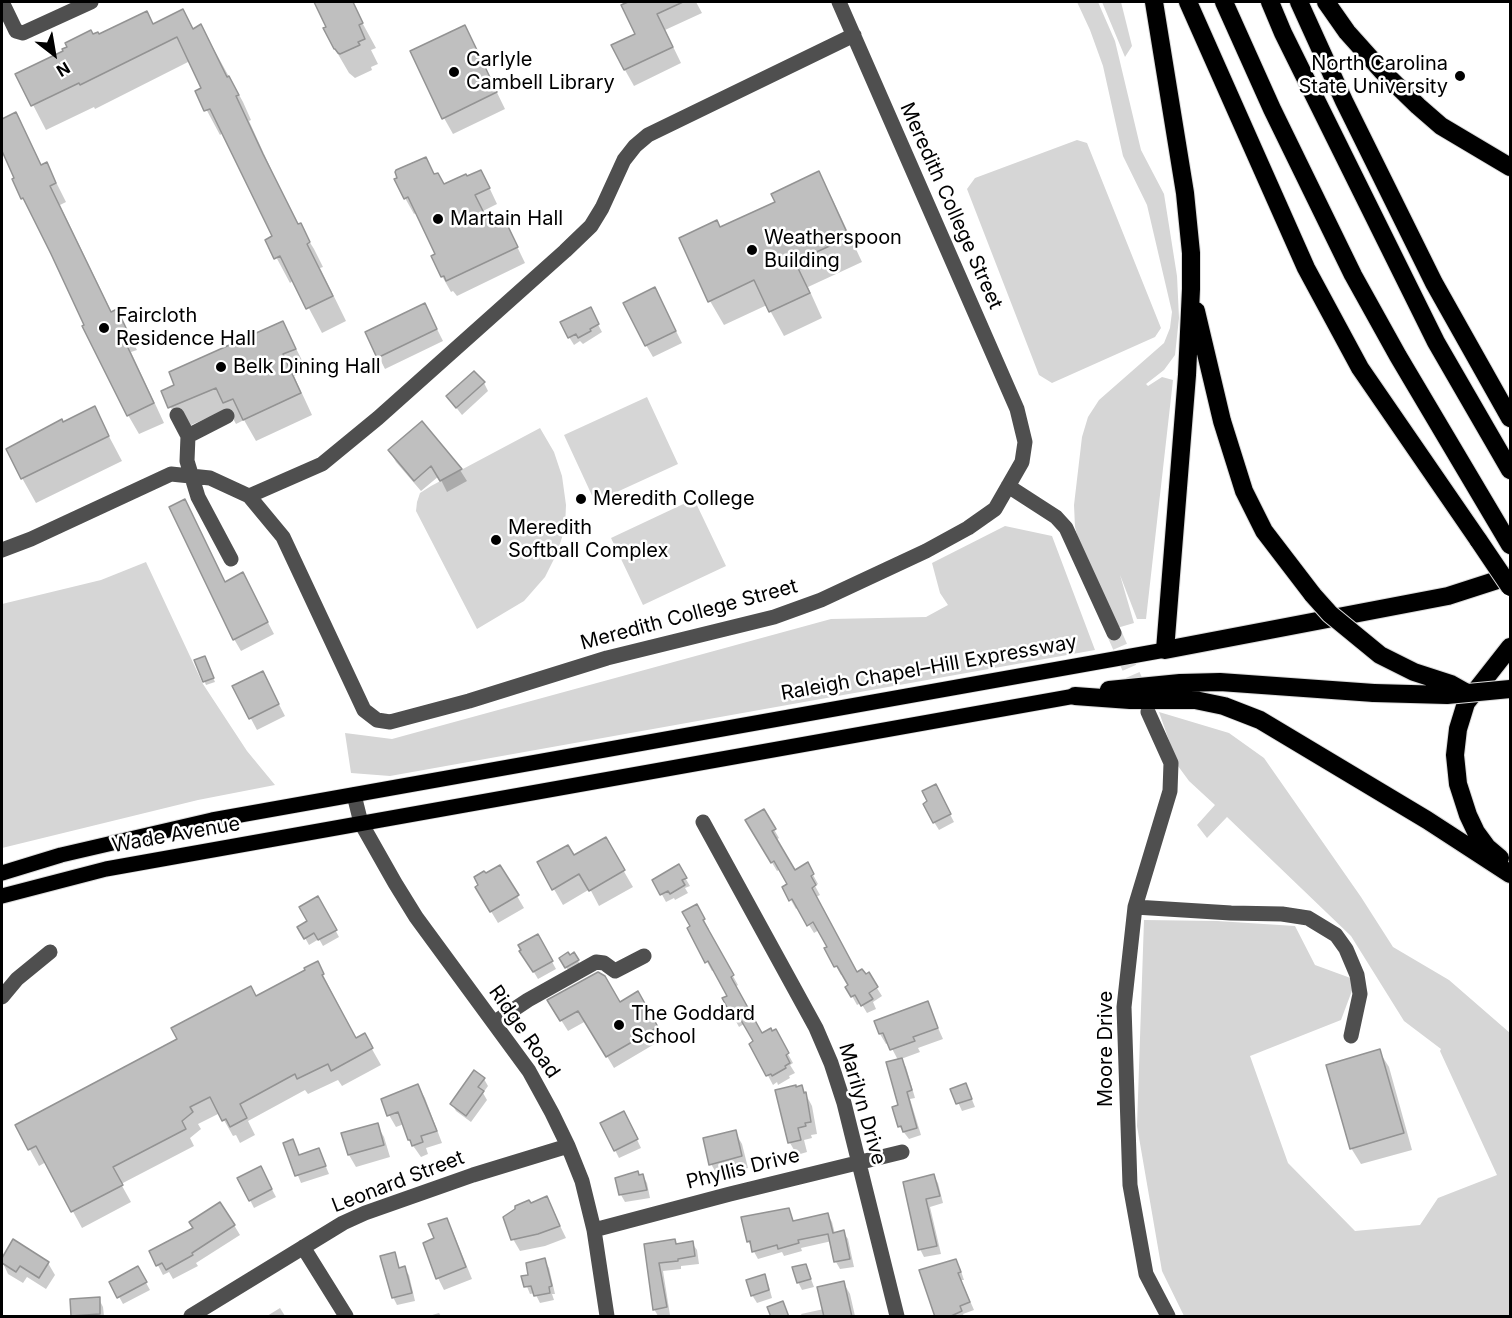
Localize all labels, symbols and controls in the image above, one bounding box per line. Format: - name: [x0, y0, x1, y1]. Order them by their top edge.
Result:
- north arrow: [24, 24, 84, 84]
- place label: Carlyle Cambell Library: [466, 48, 615, 95]
- place label: North Carolina State University: [1299, 52, 1448, 99]
- text: N: [53, 58, 74, 81]
- marker: Carlyle Cambell Library: [447, 65, 461, 79]
- marker: North Carolina State University: [1453, 69, 1467, 83]
- street label: Meredith College Street: [895, 99, 1007, 313]
- place label: Martain Hall: [450, 207, 563, 231]
- marker: Martain Hall: [431, 212, 445, 226]
- place label: Weatherspoon Building: [764, 226, 902, 273]
- marker: Weatherspoon Building: [745, 243, 759, 257]
- place label: Faircloth Residence Hall: [116, 304, 256, 351]
- marker: Faircloth Residence Hall: [97, 321, 111, 335]
- place label: Belk Dining Hall: [233, 355, 381, 379]
- marker: Belk Dining Hall: [214, 360, 228, 374]
- place label: Meredith College: [593, 487, 755, 511]
- marker: Meredith College: [574, 492, 588, 506]
- place label: Meredith Softball Complex: [508, 516, 668, 563]
- marker: Meredith Softball Complex: [489, 533, 503, 547]
- street label: Meredith College Street: [578, 574, 800, 656]
- street label: Raleigh Chapel–Hill Expressway: [779, 630, 1079, 706]
- street label: Wade Avenue: [110, 812, 242, 858]
- street label: Ridge Road: [483, 981, 565, 1083]
- street label: Moore Drive: [1094, 991, 1118, 1107]
- place label: The Goddard School: [631, 1002, 755, 1049]
- marker: The Goddard School: [612, 1018, 626, 1032]
- street label: Marilyn Drive: [833, 1041, 891, 1167]
- street label: Phyllis Drive: [684, 1143, 802, 1195]
- street label: Leonard Street: [329, 1146, 467, 1218]

